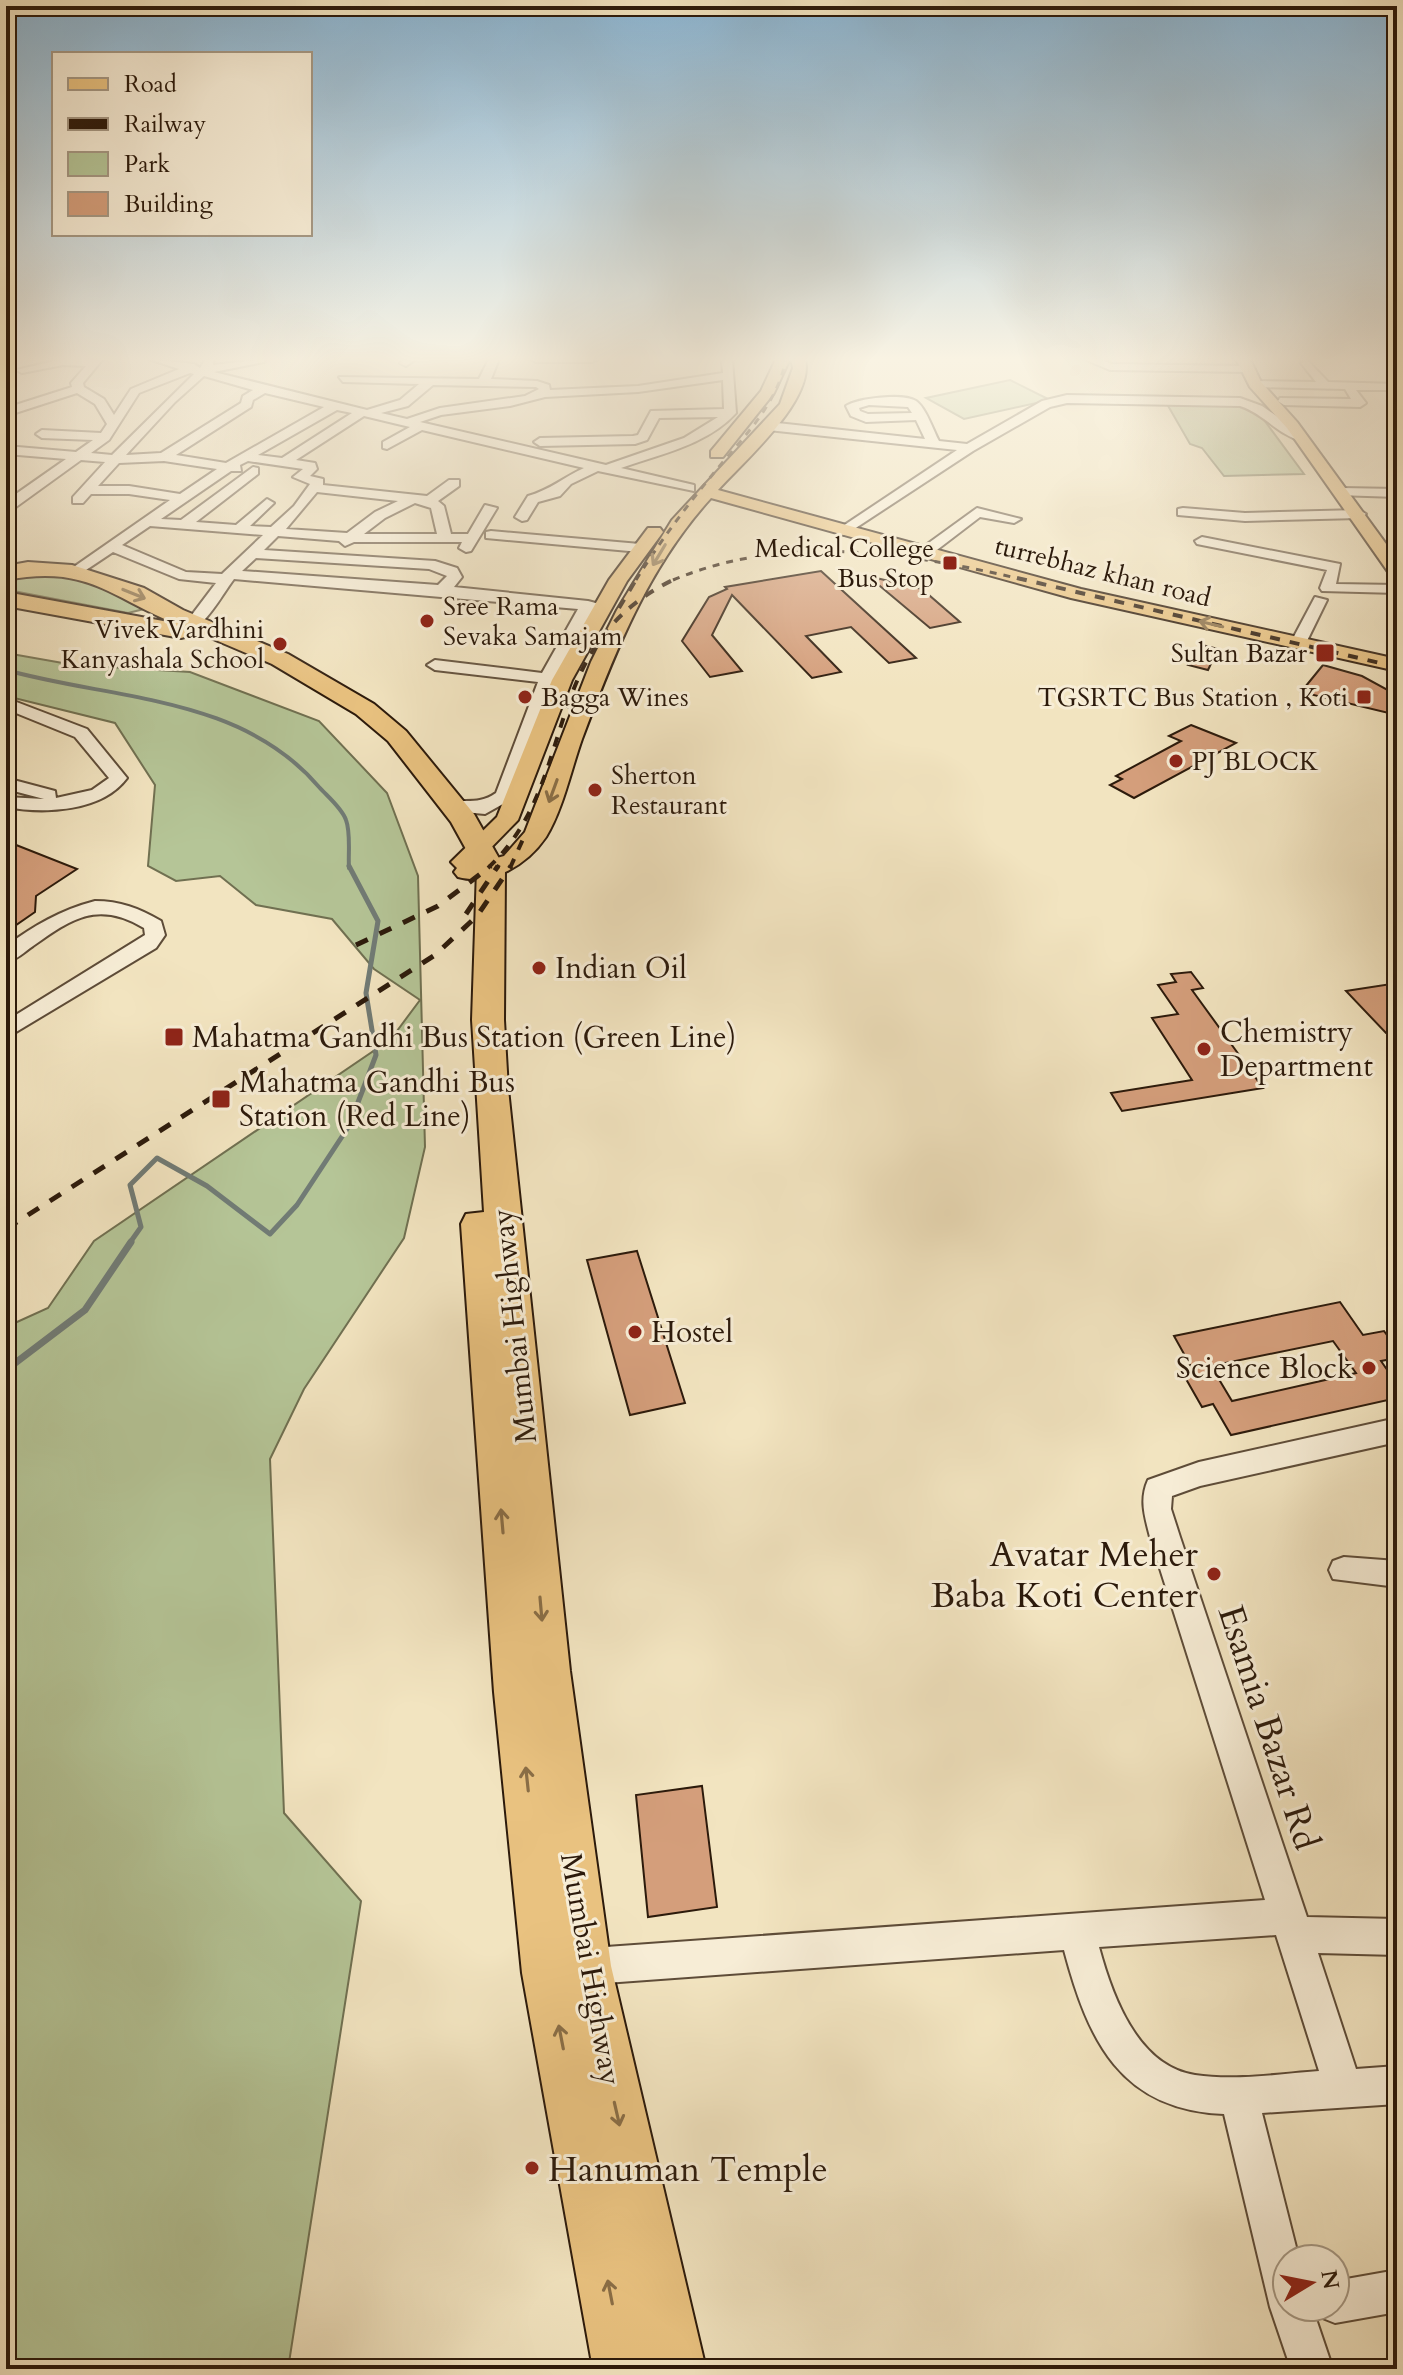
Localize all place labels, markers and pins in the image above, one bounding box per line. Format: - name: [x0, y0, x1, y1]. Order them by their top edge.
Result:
- place label: Medical College Bus Stop: [755, 531, 934, 596]
- marker: Medical College Bus Stop: [941, 554, 959, 572]
- place label: Sree Rama Sevaka Samajam: [443, 589, 622, 654]
- place label: Vivek Vardhini Kanyashala School: [61, 612, 264, 677]
- marker: Sree Rama Sevaka Samajam: [418, 612, 436, 630]
- marker: Vivek Vardhini Kanyashala School: [271, 635, 289, 653]
- place label: Sultan Bazar: [1171, 636, 1308, 671]
- marker: Sultan Bazar: [1314, 642, 1336, 664]
- place label: Bagga Wines: [541, 680, 689, 715]
- place label: TGSRTC Bus Station , Koti: [1037, 680, 1348, 715]
- marker: Bagga Wines: [516, 688, 534, 706]
- marker: TGSRTC Bus Station , Koti: [1355, 688, 1373, 706]
- place label: PJ BLOCK: [1192, 744, 1319, 779]
- marker: PJ BLOCK: [1167, 752, 1185, 770]
- place label: Sherton Restaurant: [611, 758, 727, 823]
- marker: Sherton Restaurant: [586, 781, 604, 799]
- place label: Indian Oil: [555, 948, 687, 989]
- marker: Indian Oil: [530, 959, 548, 977]
- place label: Chemistry Department: [1220, 1012, 1373, 1087]
- place label: Mahatma Gandhi Bus Station (Green Line): [192, 1017, 736, 1058]
- marker: Mahatma Gandhi Bus Station (Green Line): [163, 1026, 185, 1048]
- marker: Chemistry Department: [1195, 1040, 1213, 1058]
- place label: Mahatma Gandhi Bus Station (Red Line): [239, 1062, 515, 1137]
- marker: Mahatma Gandhi Bus Station (Red Line): [210, 1088, 232, 1110]
- place label: Hostel: [651, 1312, 733, 1353]
- marker: Hostel: [626, 1323, 644, 1341]
- place label: Science Block: [1176, 1348, 1353, 1389]
- marker: Science Block: [1360, 1359, 1378, 1377]
- place label: Avatar Meher Baba Koti Center: [931, 1530, 1199, 1620]
- marker: Avatar Meher Baba Koti Center: [1205, 1565, 1223, 1583]
- place label: Hanuman Temple: [548, 2145, 828, 2194]
- marker: Hanuman Temple: [523, 2159, 541, 2177]

